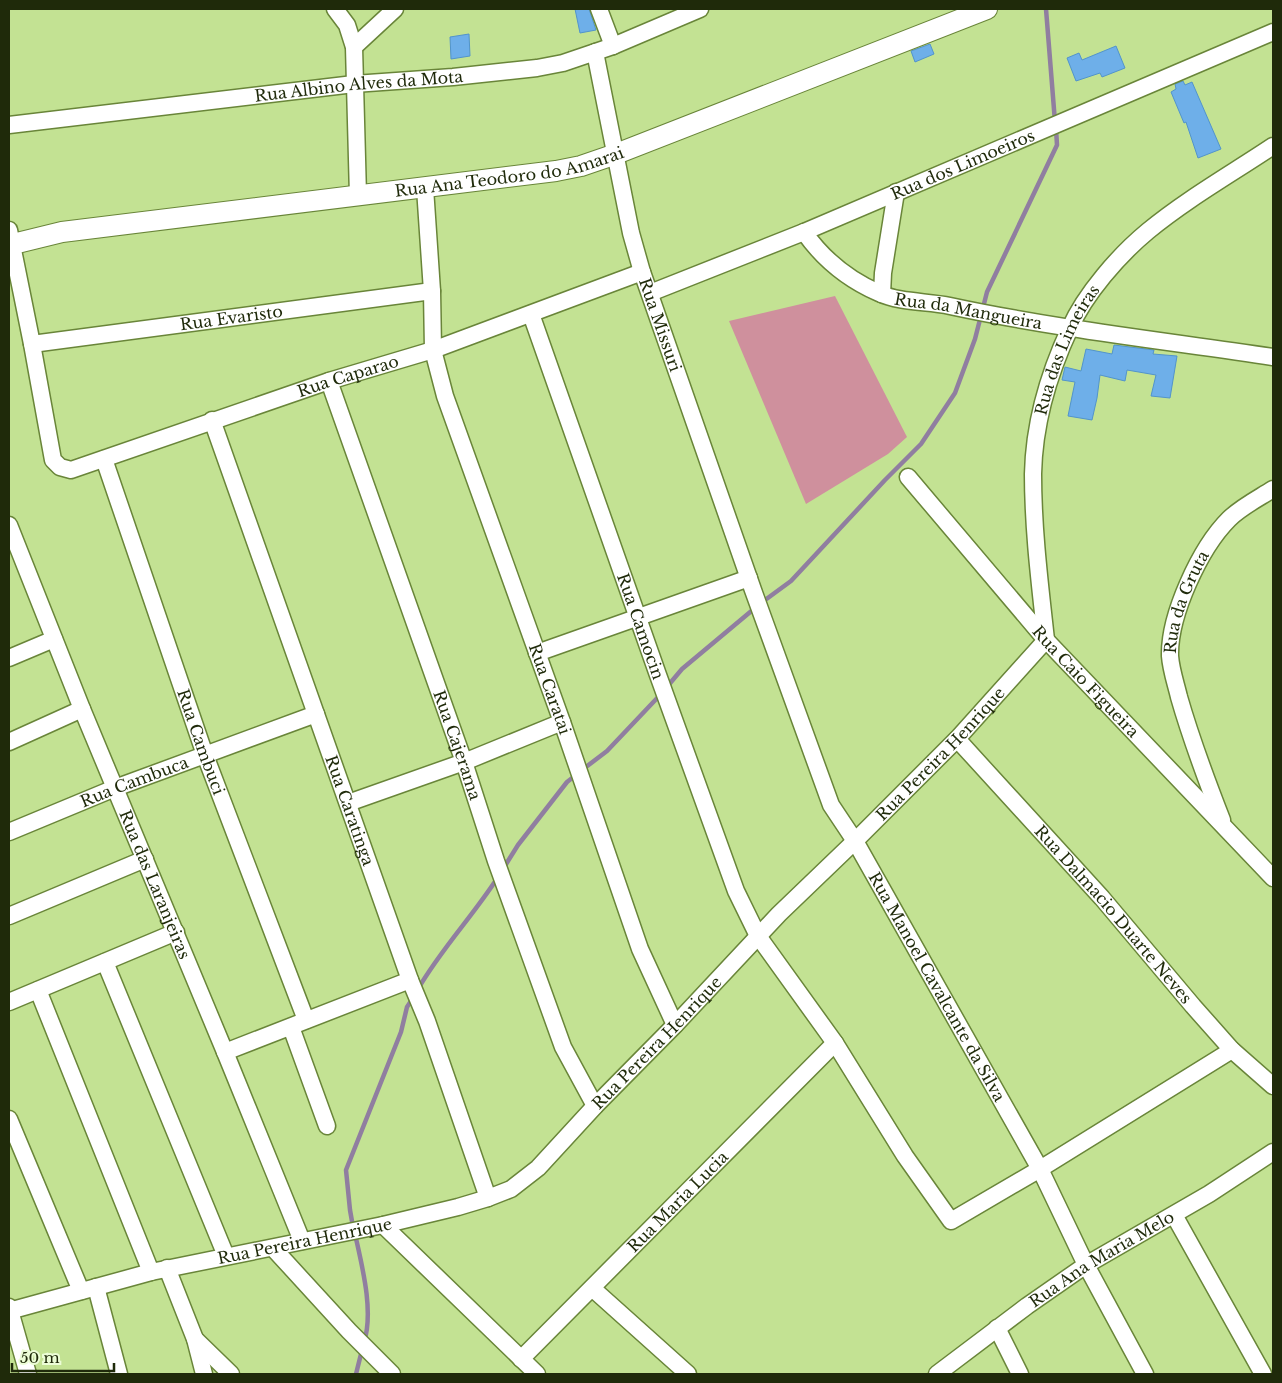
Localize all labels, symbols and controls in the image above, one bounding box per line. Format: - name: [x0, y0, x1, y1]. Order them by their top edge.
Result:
- street label: Rua Albino Alves da Mota: [253, 66, 464, 106]
- street label: Rua dos Limoeiros: [888, 125, 1037, 204]
- street label: Rua Ana Teodoro do Amarai: [393, 142, 627, 201]
- street label: Rua Missuri: [635, 275, 686, 375]
- street label: Rua das Limeiras: [1031, 280, 1103, 417]
- street label: Rua da Mangueira: [893, 288, 1044, 333]
- street label: Rua Evaristo: [179, 301, 284, 334]
- street label: Rua Caparao: [295, 351, 401, 401]
- street label: Rua da Gruta: [1160, 547, 1213, 654]
- street label: Rua Camocin: [613, 571, 669, 682]
- street label: Rua Caio Figueira: [1028, 621, 1144, 742]
- street label: Rua Caratai: [525, 641, 576, 738]
- street label: Rua Pereira Henrique: [872, 683, 1009, 824]
- street label: Rua Cambuci: [173, 686, 229, 798]
- street label: Rua Cajerama: [429, 687, 486, 803]
- street label: Rua Cambuca: [77, 752, 191, 811]
- street label: Rua Caratinga: [321, 752, 379, 868]
- street label: Rua das Laranjeiras: [115, 807, 195, 962]
- street label: Rua Dalmacio Duarte Neves: [1030, 821, 1196, 1008]
- street label: Rua Manoel Cavalcante da Silva: [864, 868, 1010, 1105]
- street label: Rua Pereira Henrique: [588, 972, 726, 1113]
- street label: Rua Maria Lucia: [623, 1147, 732, 1256]
- street label: Rua Ana Maria Melo: [1025, 1206, 1178, 1312]
- street label: Rua Pereira Henrique: [216, 1213, 394, 1268]
- scale bar: [12, 1340, 115, 1372]
- text: 50 m: [20, 1348, 60, 1367]

